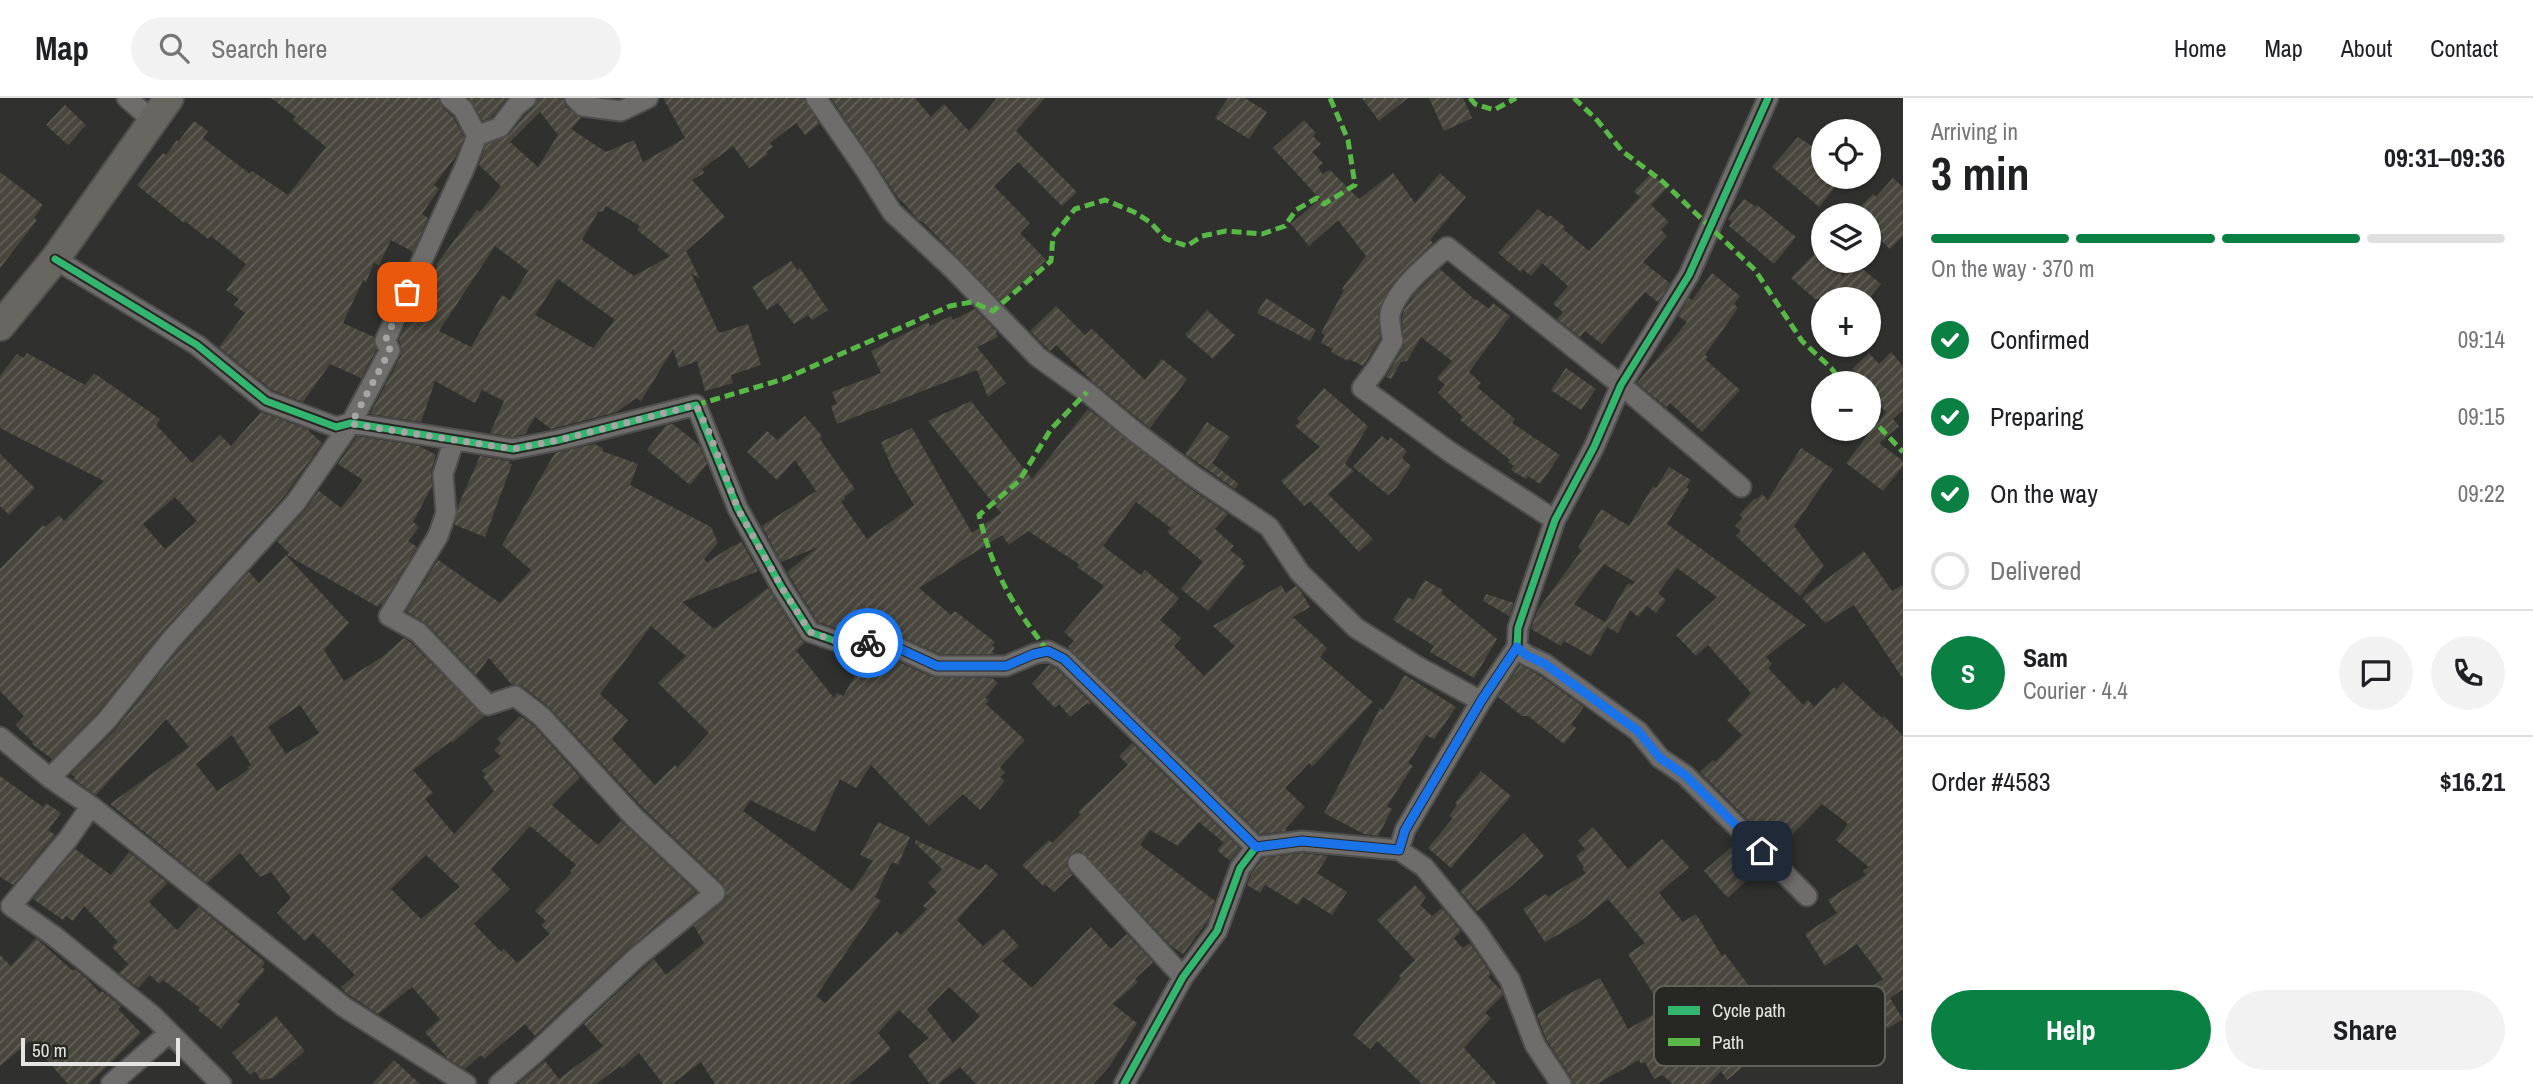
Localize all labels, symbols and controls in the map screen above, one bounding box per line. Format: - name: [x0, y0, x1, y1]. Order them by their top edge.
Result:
- search box: [131, 17, 621, 80]
- text: Map: [35, 26, 89, 70]
- icon: search: [155, 29, 193, 67]
- text: Search here: [211, 31, 327, 66]
- text: Home: [2174, 32, 2226, 64]
- text: Map: [2264, 32, 2303, 64]
- text: About: [2341, 32, 2392, 64]
- text: Contact: [2430, 32, 2498, 64]
- text: Arriving in: [1931, 116, 2018, 147]
- map controls: [1811, 119, 1881, 441]
- button: locate: [1811, 119, 1881, 189]
- text: 09:31–09:36: [2384, 140, 2505, 175]
- text: 3 min: [1931, 142, 2030, 204]
- button: layers: [1811, 203, 1881, 273]
- text: On the way · 370 m: [1931, 253, 2095, 284]
- pin: [377, 262, 437, 322]
- icon: bag: [388, 273, 426, 311]
- button: +: [1811, 287, 1881, 357]
- icon: check: [1931, 321, 1969, 359]
- text: Confirmed: [1990, 322, 2090, 357]
- text: 09:14: [2458, 324, 2505, 355]
- button: −: [1811, 371, 1881, 441]
- icon: check: [1931, 398, 1969, 436]
- text: Preparing: [1990, 399, 2084, 434]
- text: 09:15: [2458, 401, 2505, 432]
- icon: check: [1931, 475, 1969, 513]
- text: On the way: [1990, 476, 2098, 511]
- text: 09:22: [2458, 478, 2505, 509]
- text: Delivered: [1990, 553, 2081, 588]
- courier: [833, 608, 903, 678]
- icon: bike: [849, 624, 887, 662]
- button: chat: [2339, 636, 2413, 710]
- button: phone: [2431, 636, 2505, 710]
- text: Sam: [2023, 640, 2068, 675]
- text: S: [1961, 656, 1975, 691]
- text: Courier · 4.4: [2023, 675, 2128, 706]
- text: Order #4583: [1931, 764, 2051, 799]
- text: $16.21: [2440, 764, 2505, 799]
- pin: [1732, 821, 1792, 881]
- icon: home: [1743, 832, 1781, 870]
- legend: [1654, 986, 1885, 1066]
- button: Help: [1931, 990, 2211, 1070]
- button: Share: [2225, 990, 2505, 1070]
- text: Cycle path: [1712, 997, 1786, 1023]
- text: Path: [1712, 1029, 1744, 1055]
- scale bar: [21, 1035, 180, 1067]
- text: 50 m: [32, 1037, 67, 1063]

